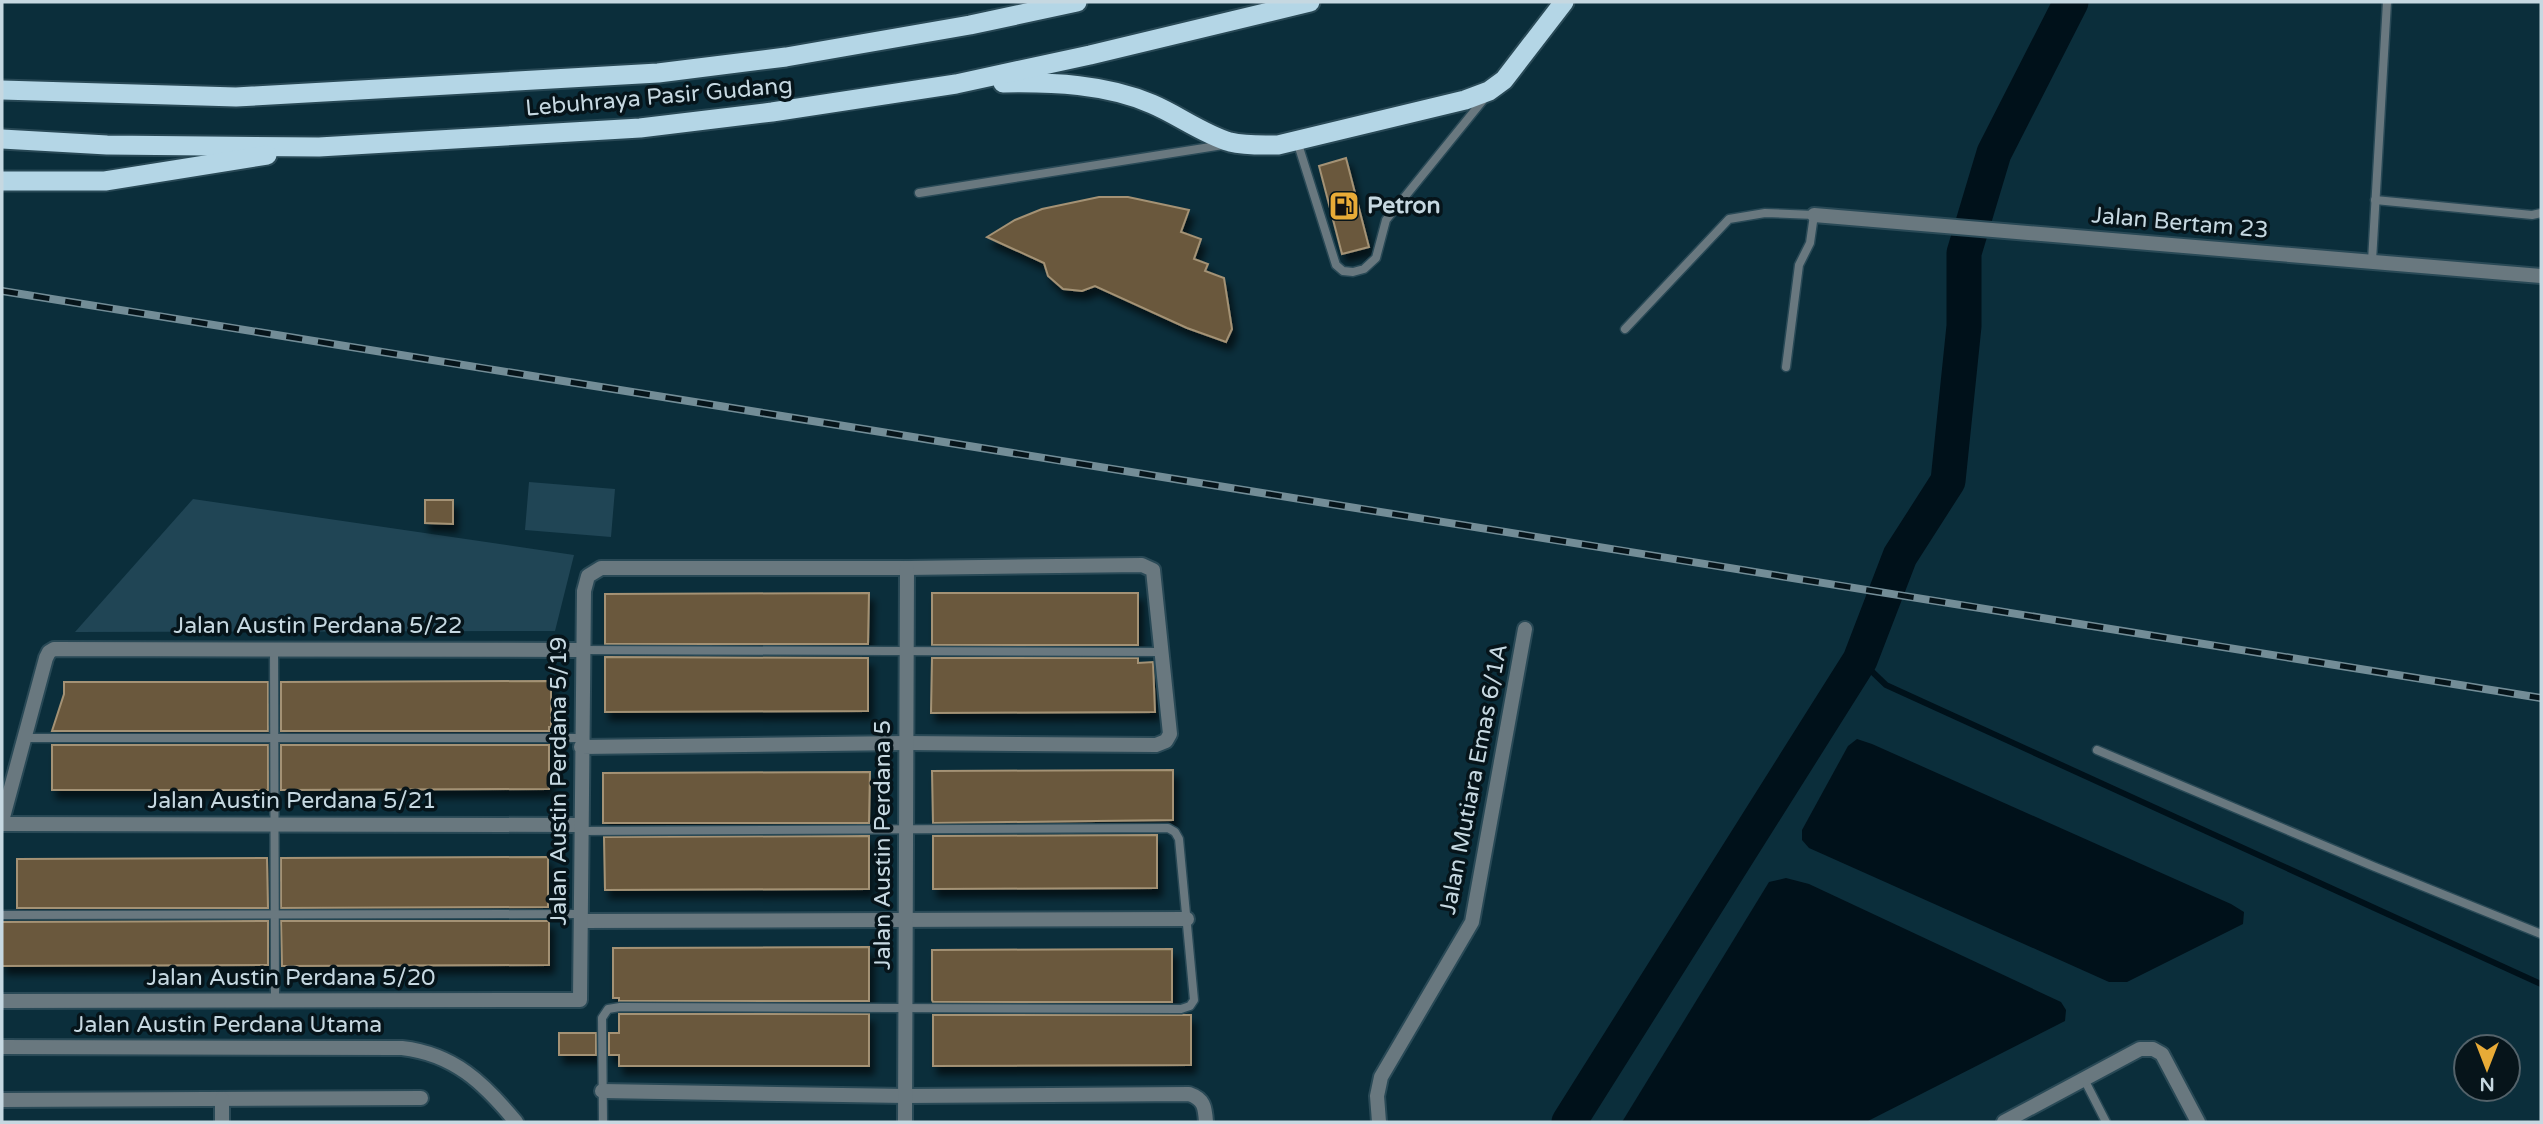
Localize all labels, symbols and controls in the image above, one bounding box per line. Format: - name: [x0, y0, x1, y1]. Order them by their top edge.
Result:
- street label: Lebuhraya Pasir Gudang: [524, 71, 794, 123]
- fuel station icon: Petron: [1327, 189, 1361, 223]
- place label: Petron: [1367, 192, 1440, 220]
- street label: Jalan Bertam 23: [2090, 201, 2270, 245]
- street label: Jalan Austin Perdana 5/22: [173, 612, 463, 640]
- street label: Jalan Austin Perdana 5/19: [545, 636, 573, 926]
- street label: Jalan Mutiara Emas 6/1A: [1434, 641, 1514, 917]
- street label: Jalan Austin Perdana 5: [869, 720, 897, 970]
- street label: Jalan Austin Perdana 5/21: [147, 787, 437, 815]
- street label: Jalan Austin Perdana 5/20: [146, 964, 436, 992]
- street label: Jalan Austin Perdana Utama: [74, 1011, 382, 1039]
- north arrow: [2452, 1033, 2522, 1103]
- text: N: [2479, 1073, 2495, 1095]

